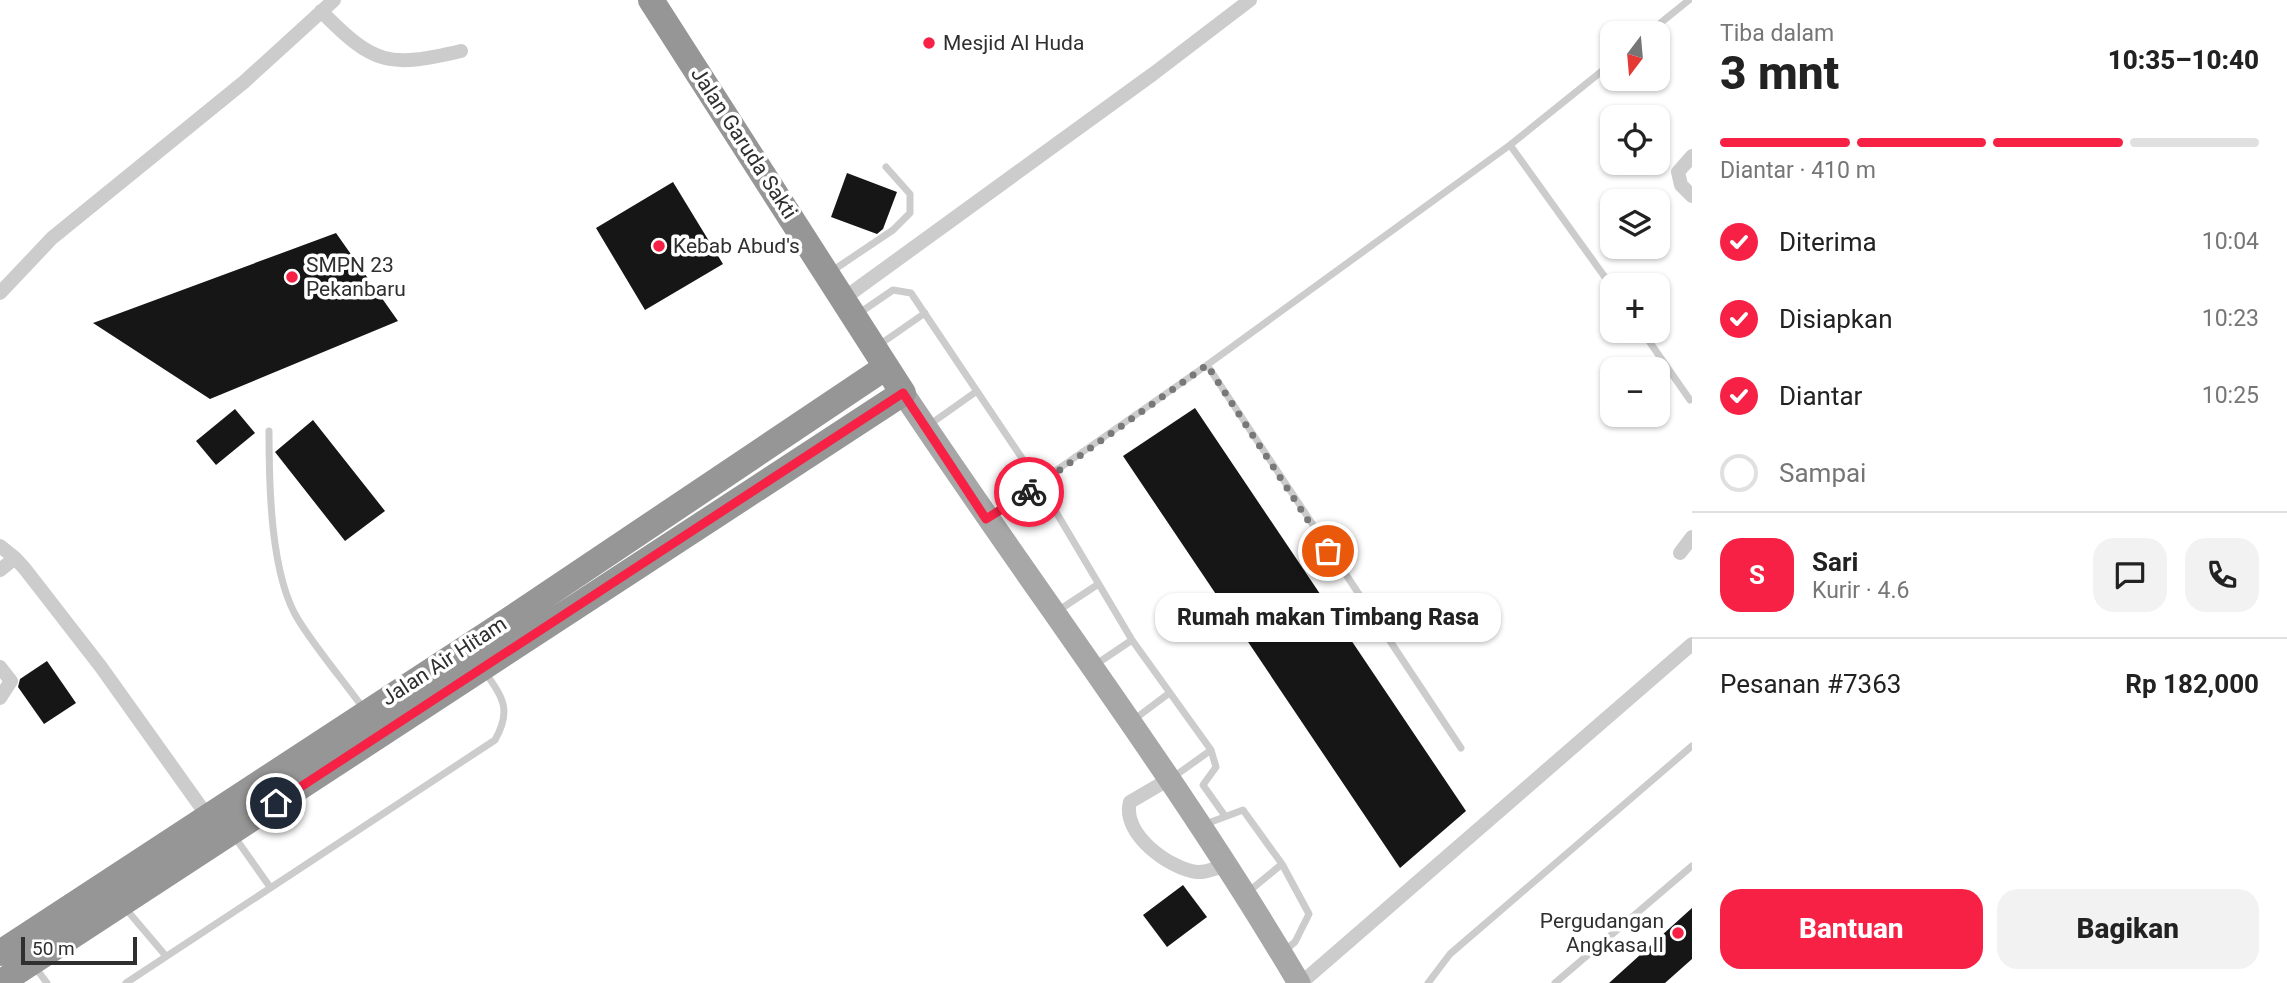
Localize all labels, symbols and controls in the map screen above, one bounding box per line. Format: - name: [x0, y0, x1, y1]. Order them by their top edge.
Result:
- text: Tiba dalam: [1720, 20, 1834, 47]
- north arrow: [1600, 21, 1670, 91]
- map controls: [1600, 21, 1670, 427]
- place label: Mesjid Al Huda: [943, 31, 1084, 55]
- marker: Mesjid Al Huda: [921, 35, 937, 51]
- text: 10:35–10:40: [2108, 45, 2259, 75]
- text: 3 mnt: [1720, 46, 1839, 100]
- street label: Jalan Garuda Sakti: [686, 63, 802, 223]
- button: locate: [1600, 105, 1670, 175]
- text: Diantar · 410 m: [1720, 157, 1876, 184]
- button: layers: [1600, 189, 1670, 259]
- icon: check: [1720, 223, 1758, 261]
- text: Diterima: [1779, 227, 1877, 257]
- text: 10:04: [2202, 228, 2259, 255]
- place label: Kebab Abud's: [673, 234, 800, 258]
- marker: Kebab Abud's: [651, 238, 667, 254]
- place label: SMPN 23 Pekanbaru: [306, 253, 406, 301]
- marker: SMPN 23 Pekanbaru: [284, 269, 300, 285]
- button: +: [1600, 273, 1670, 343]
- icon: check: [1720, 300, 1758, 338]
- text: Disiapkan: [1779, 304, 1893, 334]
- text: 10:23: [2202, 305, 2259, 332]
- button: −: [1600, 357, 1670, 427]
- icon: check: [1720, 377, 1758, 415]
- text: Diantar: [1779, 381, 1862, 411]
- text: 10:25: [2202, 382, 2259, 409]
- courier: [994, 457, 1064, 527]
- text: Sampai: [1779, 458, 1866, 488]
- icon: bike: [1010, 473, 1048, 511]
- pin: [1298, 521, 1358, 581]
- icon: bag: [1309, 532, 1347, 570]
- button: chat: [2093, 538, 2167, 612]
- button: phone: [2185, 538, 2259, 612]
- text: Sari: [1812, 547, 1858, 577]
- text: S: [1749, 560, 1765, 590]
- text: Kurir · 4.6: [1812, 577, 1909, 604]
- callout: Rumah makan Timbang Rasa: [1155, 593, 1501, 642]
- text: Rumah makan Timbang Rasa: [1177, 604, 1479, 631]
- street label: Jalan Air Hitam: [377, 612, 511, 710]
- text: Pesanan #7363: [1720, 669, 1901, 699]
- text: Rp 182,000: [2125, 669, 2259, 699]
- pin: [246, 773, 306, 833]
- icon: home: [257, 784, 295, 822]
- button: Bantuan: [1720, 889, 1983, 969]
- button: Bagikan: [1997, 889, 2259, 969]
- place label: Pergudangan Angkasa II: [1540, 909, 1664, 957]
- marker: Pergudangan Angkasa II: [1670, 925, 1686, 941]
- scale bar: [21, 934, 136, 966]
- text: 50 m: [32, 937, 75, 960]

